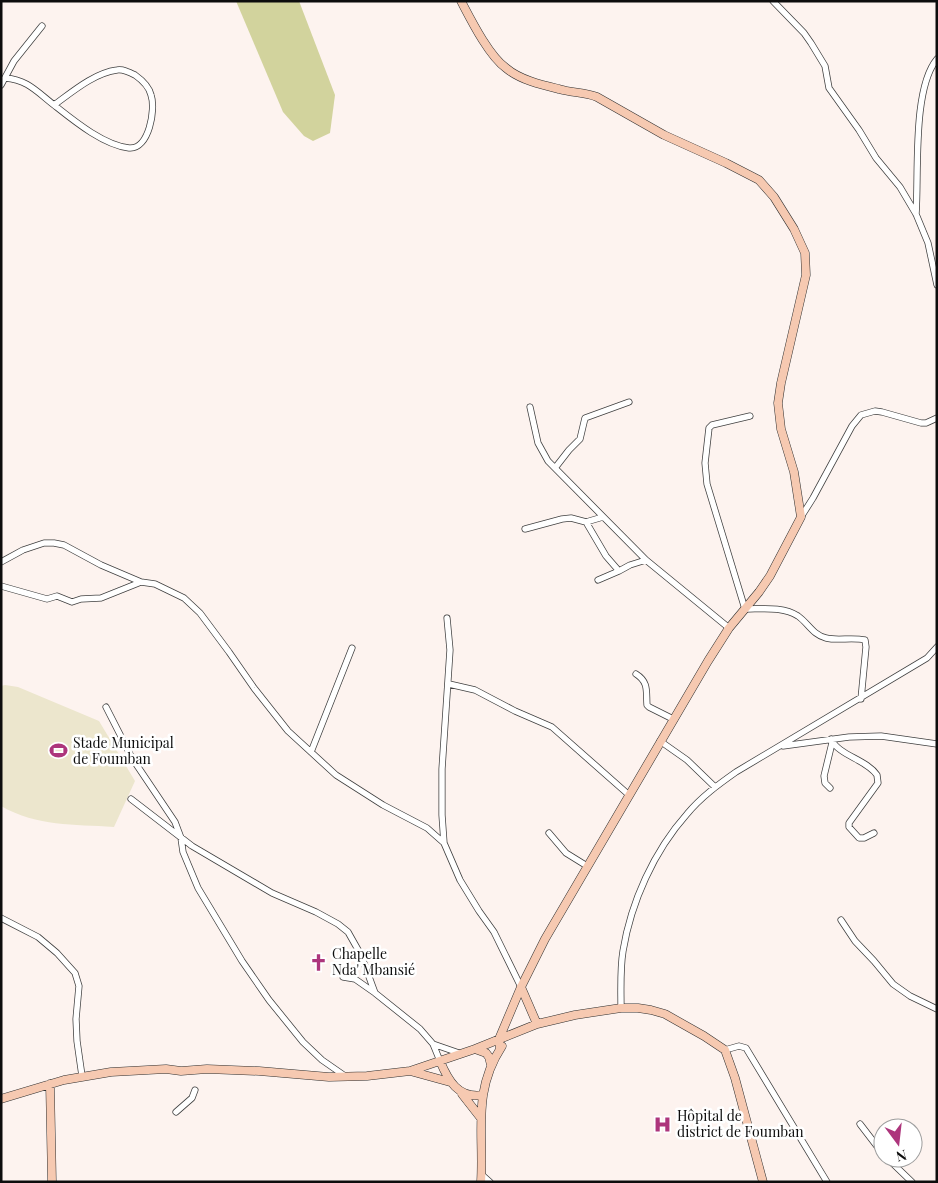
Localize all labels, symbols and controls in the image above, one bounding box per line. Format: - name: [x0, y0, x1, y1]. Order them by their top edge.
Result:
- place label: Stade Municipal de Foumban: [73, 733, 174, 768]
- sports icon: Stade Municipal de Foumban: [49, 741, 69, 761]
- place label: Chapelle Nda' Mbansié: [332, 944, 415, 979]
- church icon: Chapelle Nda' Mbansié: [308, 952, 328, 972]
- place label: Hôpital de district de Foumban: [677, 1106, 804, 1141]
- hospital icon: Hôpital de district de Foumban: [653, 1114, 673, 1134]
- north arrow: [873, 1118, 923, 1168]
- text: N: [894, 1146, 909, 1167]

